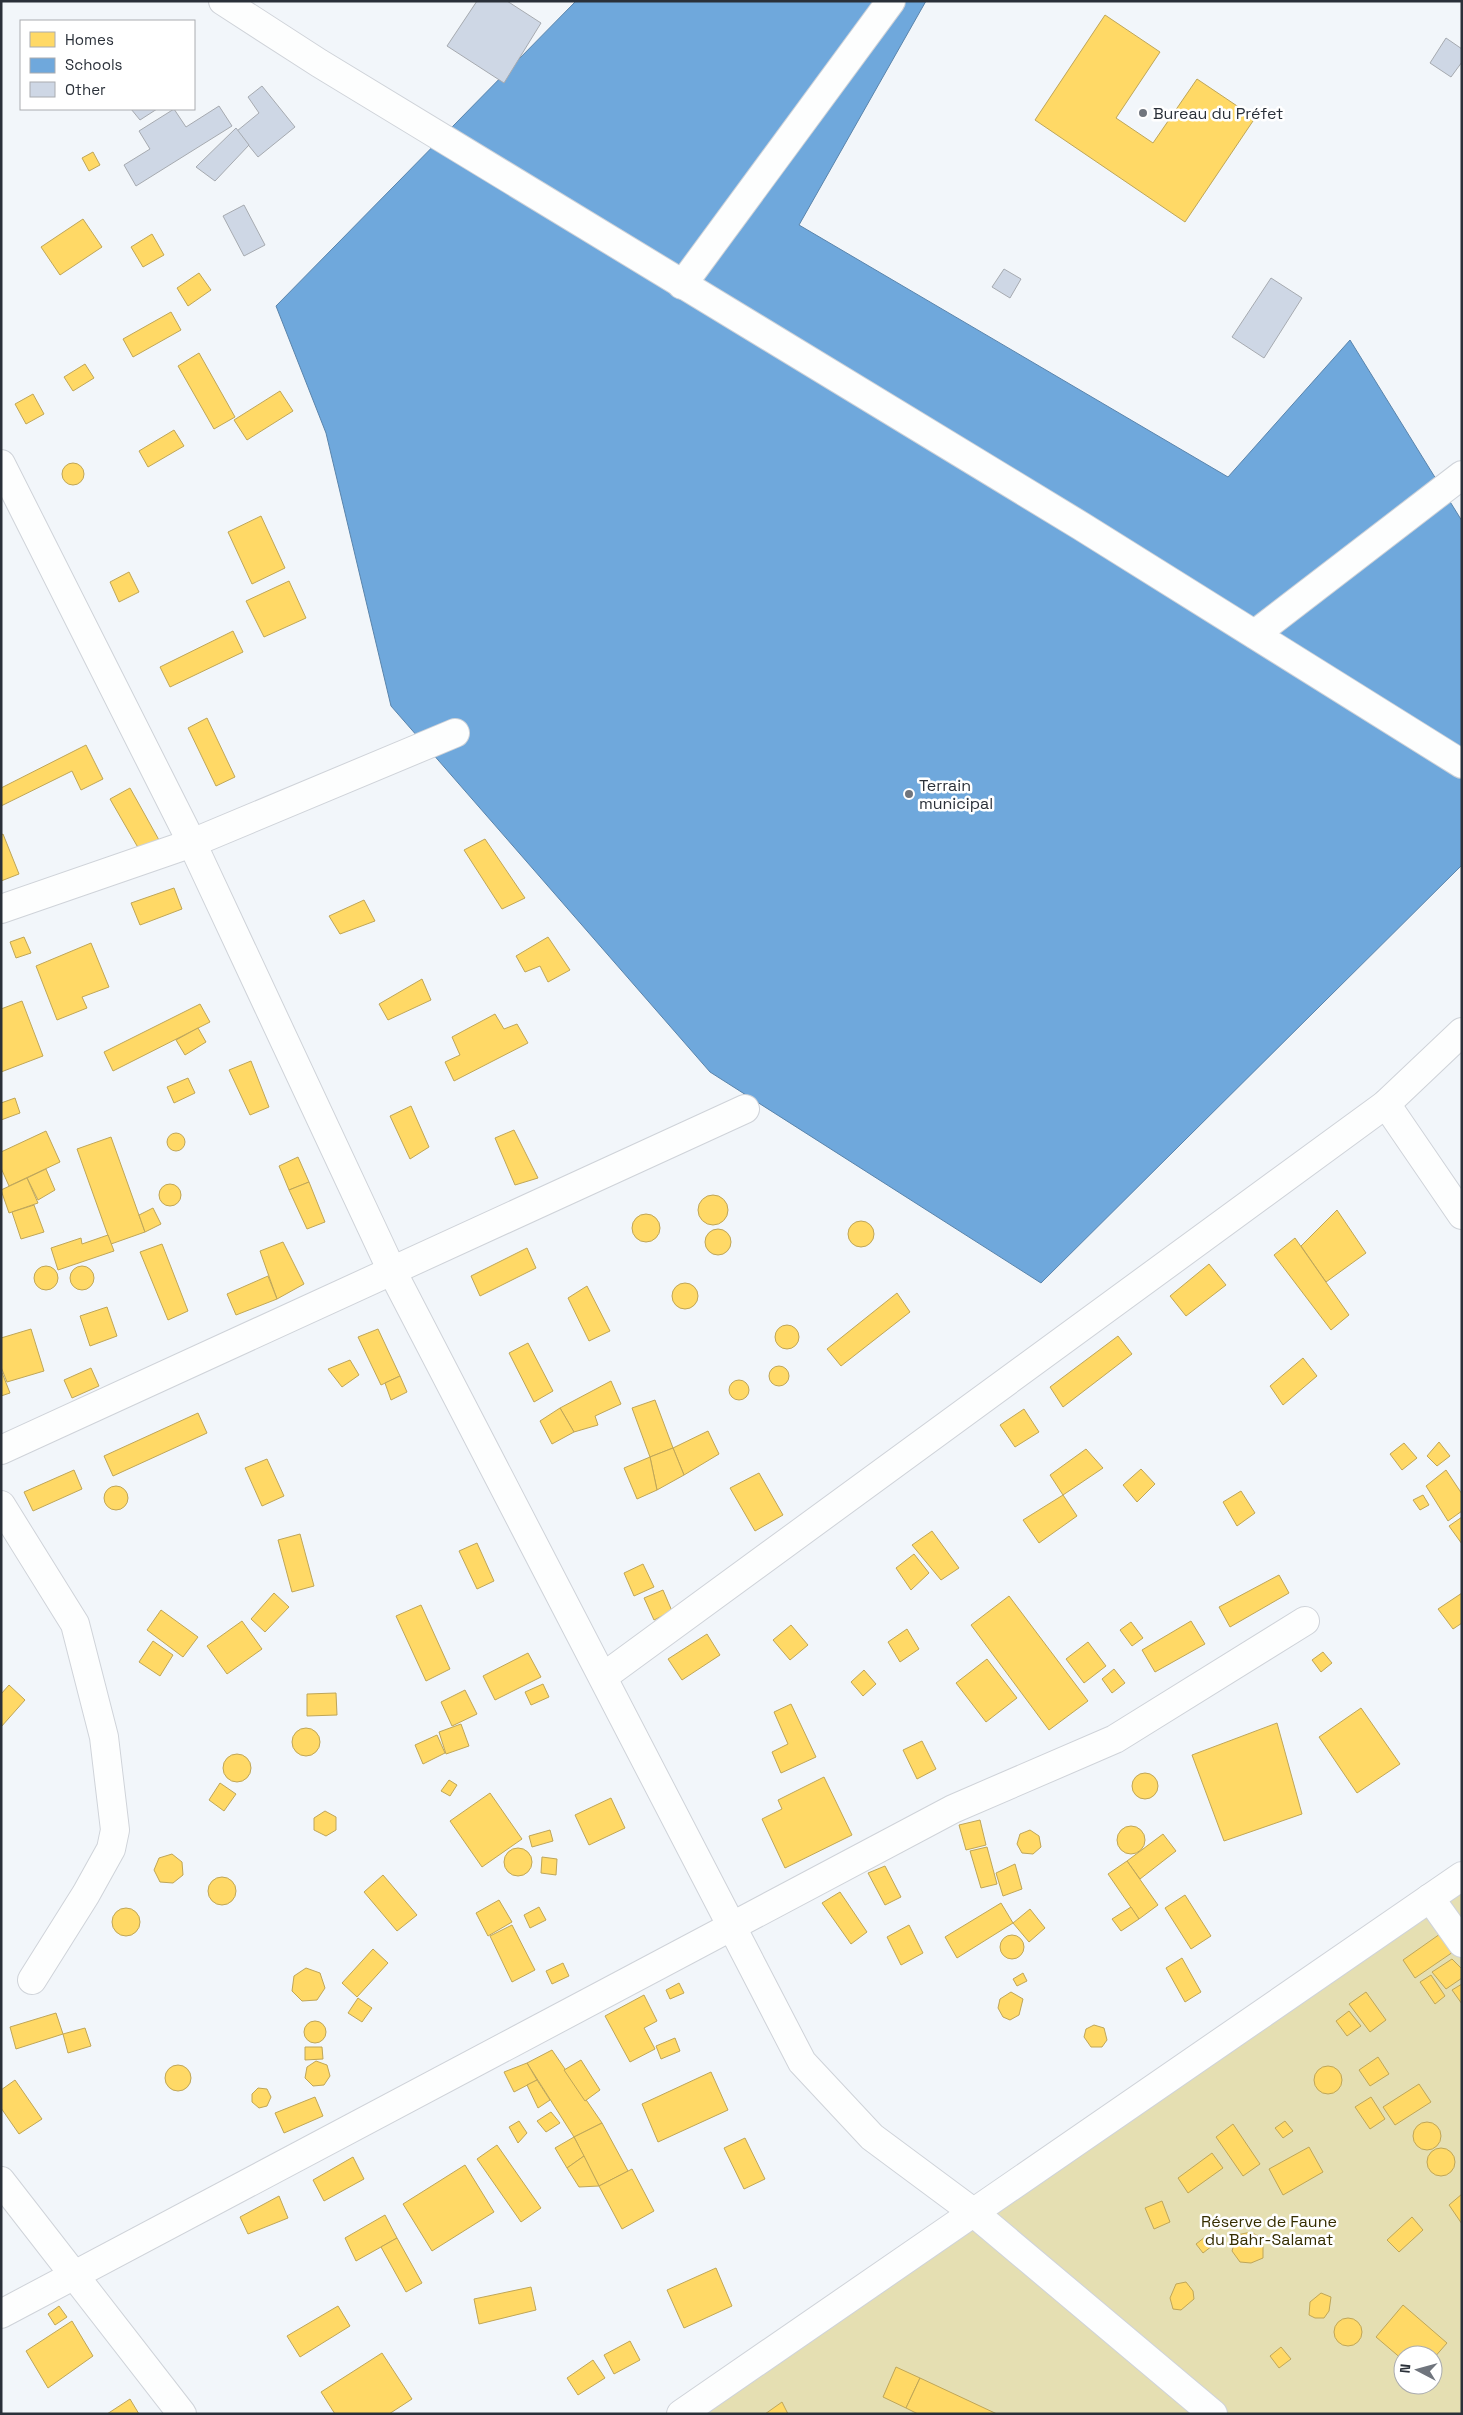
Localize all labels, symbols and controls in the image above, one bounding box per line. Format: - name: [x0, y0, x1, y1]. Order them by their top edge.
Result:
- legend: [20, 20, 195, 110]
- text: Homes: [65, 30, 114, 49]
- text: Schools: [65, 55, 123, 74]
- text: Other: [65, 80, 106, 99]
- place label: Bureau du Préfet: [1153, 103, 1283, 124]
- marker: Bureau du Préfet: [1137, 107, 1149, 119]
- place label: Terrain municipal: [919, 775, 993, 814]
- marker: Terrain municipal: [903, 788, 915, 800]
- park label: Réserve de Faune du Bahr-Salamat: [1201, 2211, 1337, 2250]
- north arrow: [1393, 2345, 1443, 2395]
- text: N: [1396, 2363, 1415, 2374]

